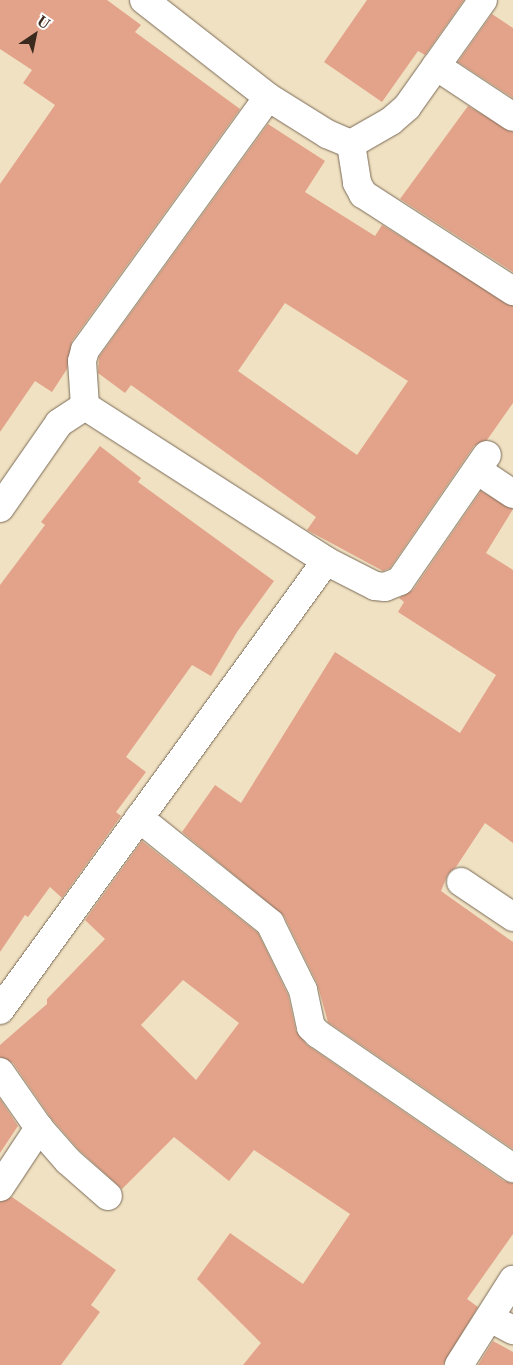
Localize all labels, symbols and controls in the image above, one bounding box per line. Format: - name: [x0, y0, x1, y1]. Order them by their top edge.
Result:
- north arrow: [10, 10, 60, 60]
- text: U: [34, 12, 53, 33]

